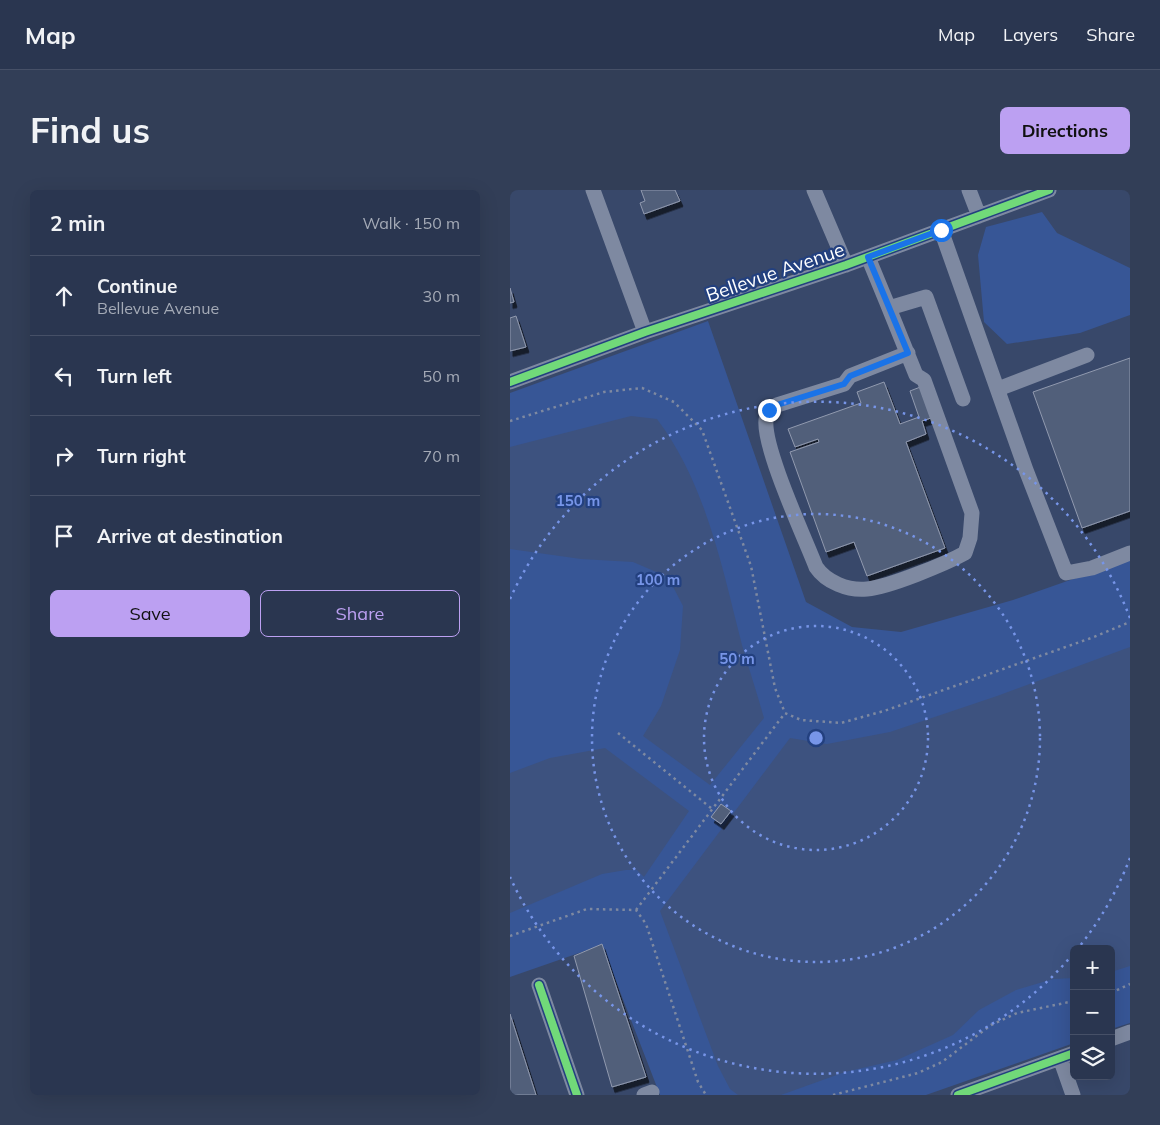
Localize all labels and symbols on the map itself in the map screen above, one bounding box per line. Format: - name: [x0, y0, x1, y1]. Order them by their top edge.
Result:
- route start: [930, 219, 953, 242]
- street label: Bellevue Avenue: [703, 237, 847, 307]
- route end: [758, 399, 781, 422]
- text: 150 m: [556, 491, 600, 510]
- text: 100 m: [636, 570, 680, 589]
- text: 50 m: [719, 649, 755, 668]
- centre of rings: [807, 729, 825, 747]

